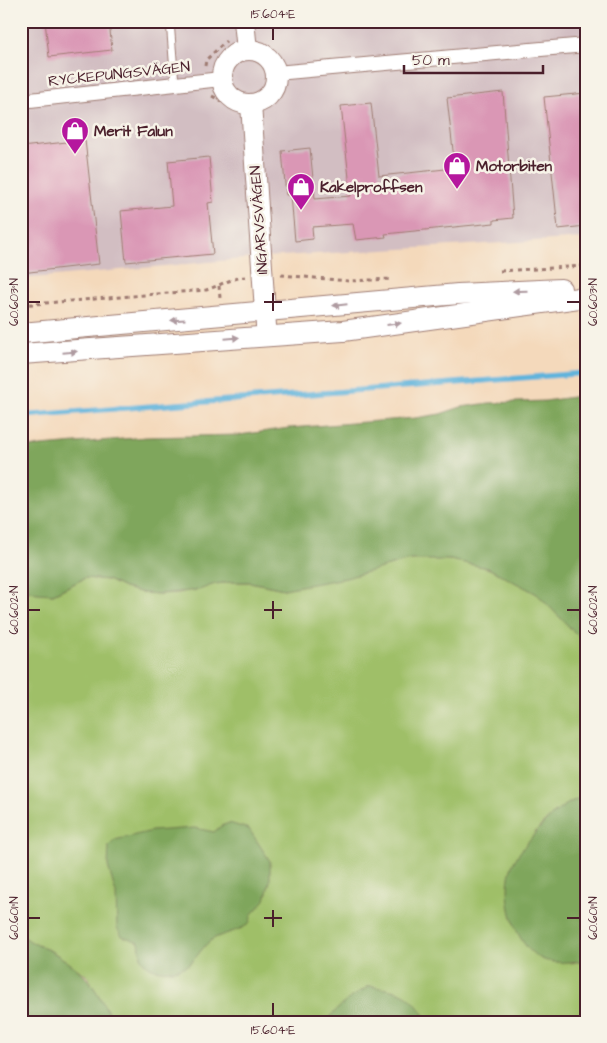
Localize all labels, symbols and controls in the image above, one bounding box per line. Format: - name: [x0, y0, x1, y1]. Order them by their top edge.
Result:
- text: 15.604°E: [251, 6, 295, 23]
- scale bar: [404, 42, 543, 74]
- text: 50 m: [412, 50, 450, 71]
- street label: RYCKEPUNGSVÄGEN: [47, 56, 191, 92]
- shop icon: Merit Falun: [60, 116, 90, 155]
- place label: Merit Falun: [94, 121, 173, 142]
- shop icon: Motorbiten: [442, 151, 472, 190]
- place label: Motorbiten: [476, 156, 552, 177]
- street label: INGARVSVÄGEN: [245, 165, 273, 275]
- shop icon: Kakelproffsen: [286, 172, 316, 211]
- place label: Kakelproffsen: [320, 177, 423, 198]
- text: 60.603°N: [6, 277, 23, 326]
- text: 60.603°N: [585, 277, 602, 326]
- one-way arrow: [511, 287, 527, 295]
- one-way arrow: [332, 301, 348, 309]
- one-way arrow: [170, 316, 186, 324]
- one-way arrow: [386, 320, 402, 328]
- one-way arrow: [224, 334, 240, 342]
- one-way arrow: [62, 348, 78, 356]
- text: 60.602°N: [6, 585, 23, 634]
- text: 60.602°N: [585, 585, 602, 634]
- text: 60.601°N: [6, 896, 23, 940]
- text: 60.601°N: [585, 896, 602, 940]
- text: 15.604°E: [251, 1022, 295, 1039]

